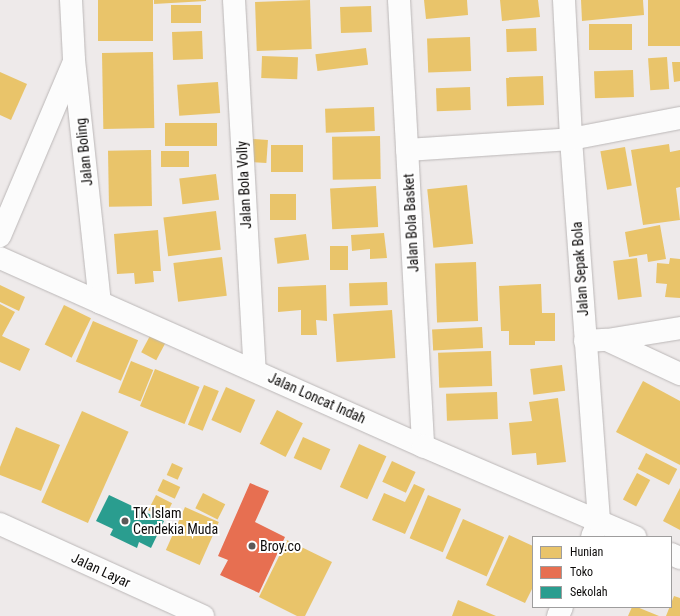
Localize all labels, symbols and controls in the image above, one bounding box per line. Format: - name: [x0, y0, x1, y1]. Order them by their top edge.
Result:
- street label: Jalan Boling: [72, 117, 96, 187]
- street label: Jalan Bola Volly: [233, 141, 255, 229]
- street label: Jalan Bola Basket: [400, 173, 422, 273]
- street label: Jalan Sepak Bola: [568, 221, 592, 317]
- street label: Jalan Loncat Indah: [266, 369, 368, 427]
- place label: TK Islam Cendekia Muda: [133, 505, 218, 538]
- marker: TK Islam Cendekia Muda: [120, 516, 130, 526]
- legend: [532, 536, 672, 608]
- place label: Broy.co: [260, 538, 301, 554]
- marker: Broy.co: [247, 541, 257, 551]
- text: Hunian: [570, 545, 603, 559]
- street label: Jalan Layar: [69, 549, 133, 591]
- text: Toko: [570, 565, 593, 579]
- text: Sekolah: [570, 585, 608, 599]

